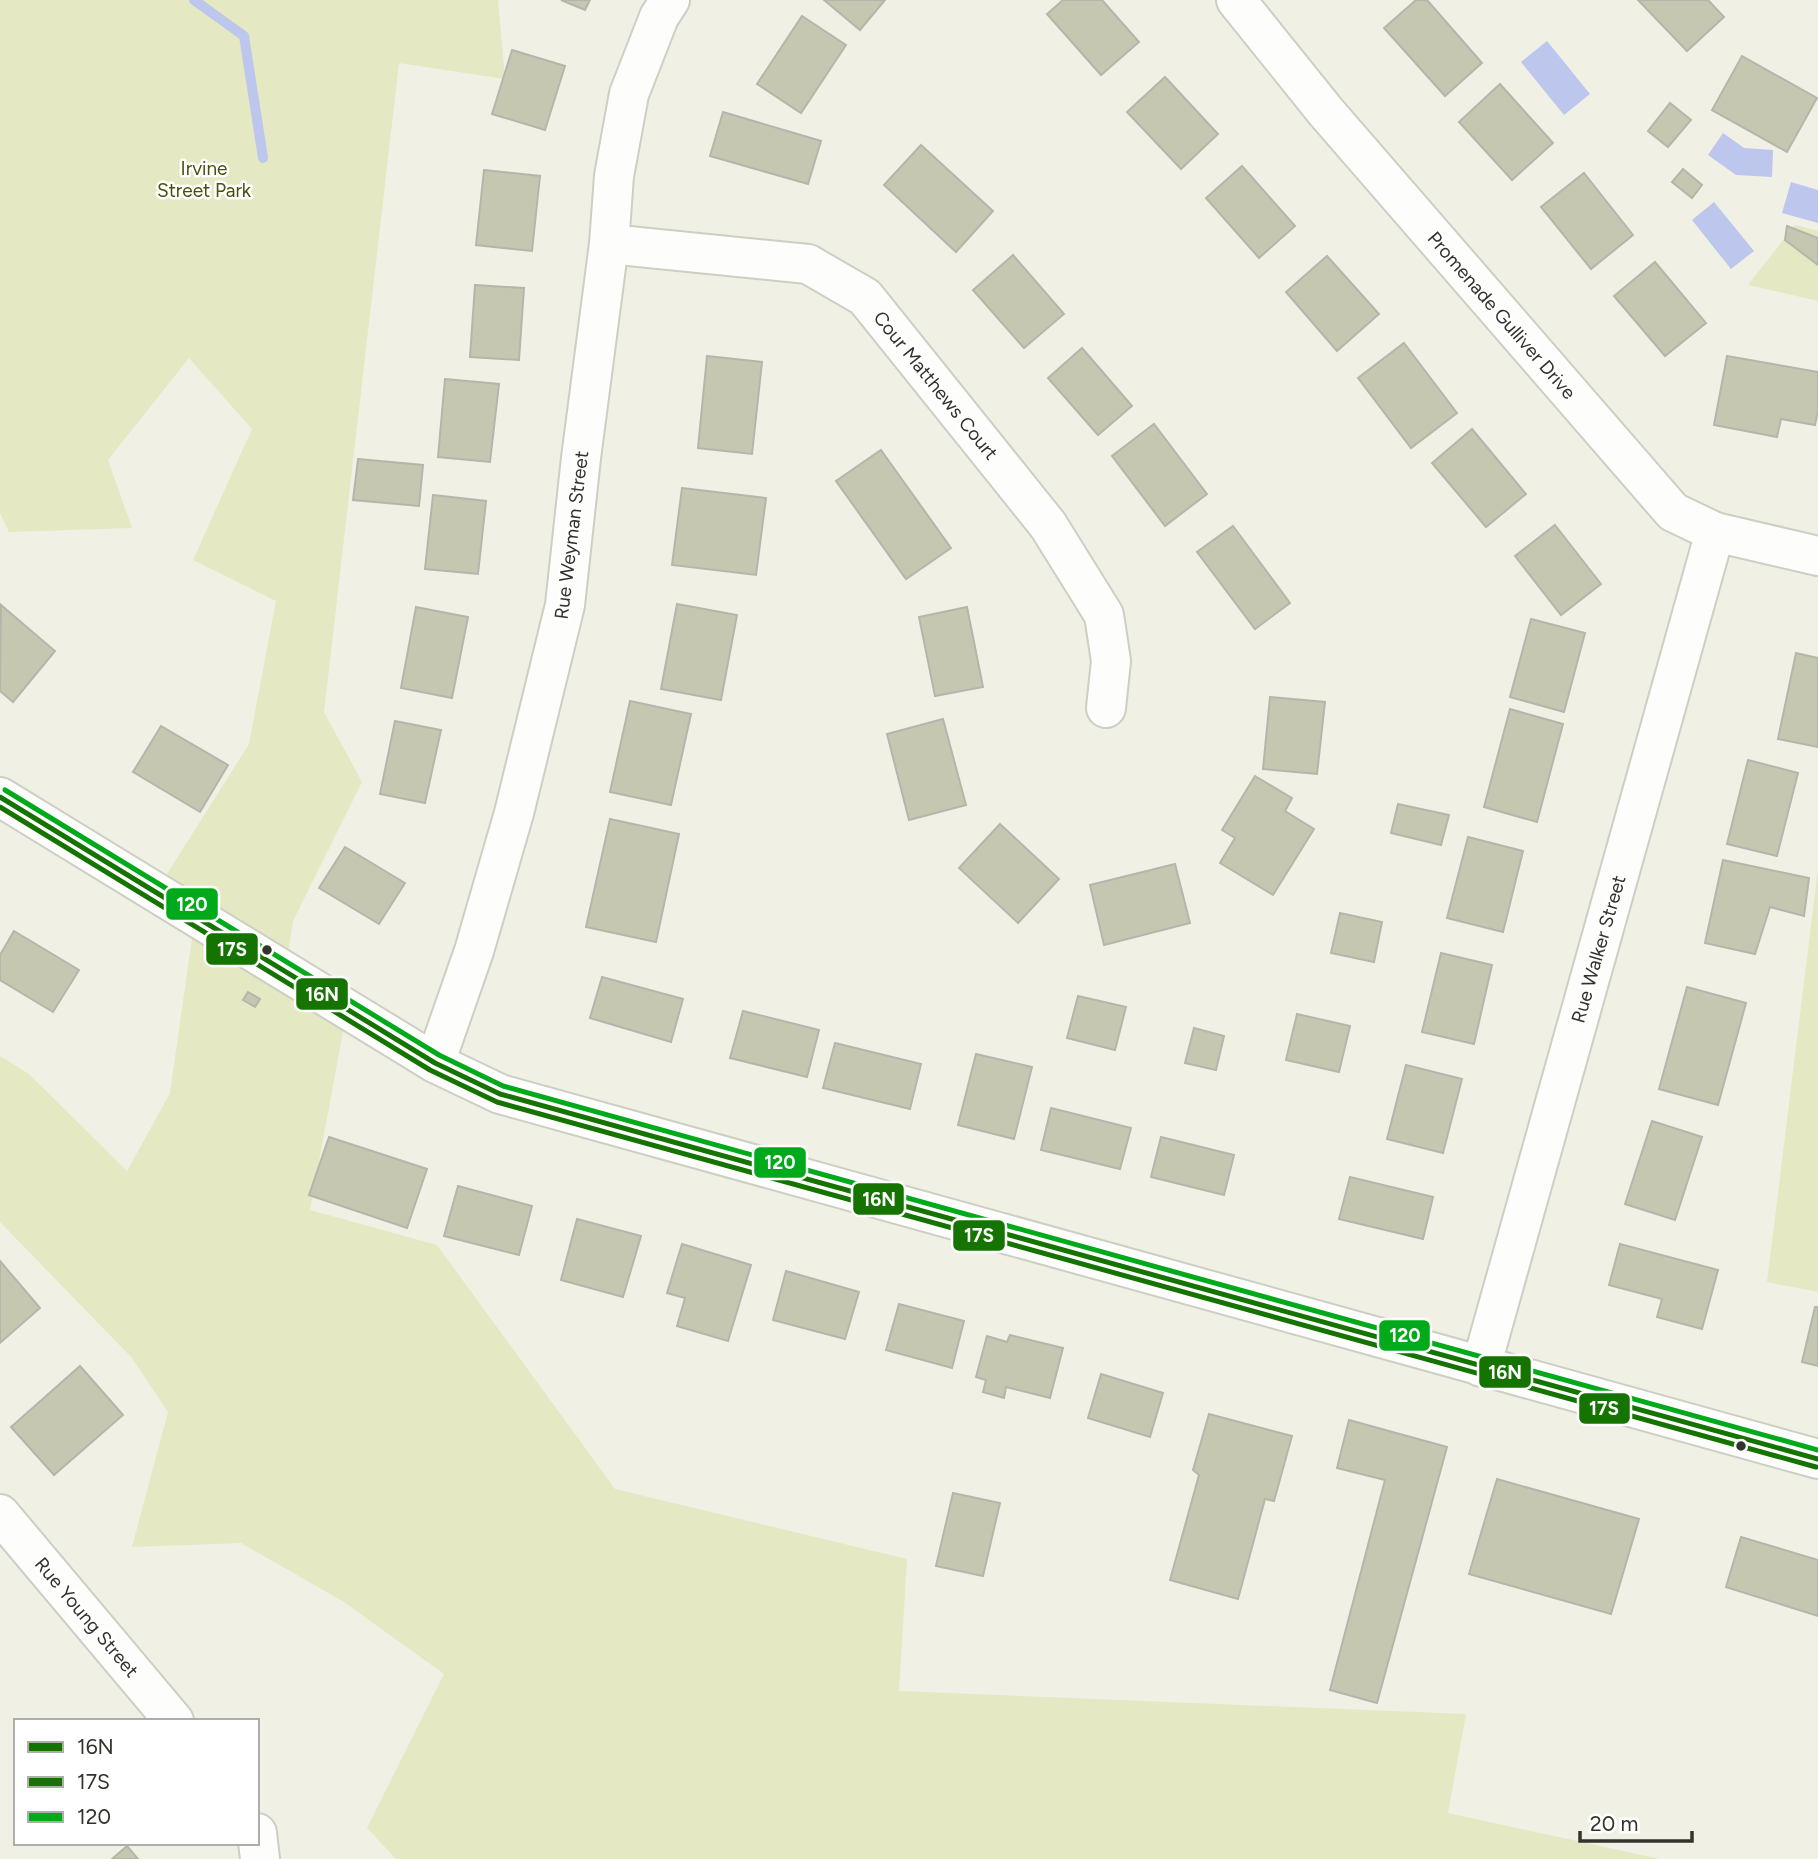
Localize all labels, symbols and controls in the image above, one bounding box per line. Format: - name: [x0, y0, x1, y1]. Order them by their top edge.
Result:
- park label: Irvine Street Park: [157, 157, 252, 202]
- street label: Promenade Gulliver Drive: [1423, 227, 1581, 404]
- street label: Cour Matthews Court: [869, 306, 1003, 464]
- street label: Rue Weyman Street: [550, 450, 593, 621]
- street label: Rue Walker Street: [1566, 873, 1631, 1026]
- line badge: 120: [165, 887, 219, 921]
- text: 120: [176, 893, 208, 916]
- line badge: 17S: [205, 932, 259, 966]
- text: 17S: [217, 938, 247, 961]
- unlabelled marker: [260, 943, 274, 957]
- line badge: 16N: [295, 977, 349, 1011]
- text: 16N: [305, 983, 339, 1006]
- line badge: 120: [753, 1146, 807, 1179]
- text: 120: [764, 1151, 796, 1174]
- line badge: 16N: [852, 1182, 905, 1216]
- text: 16N: [862, 1188, 896, 1211]
- line badge: 17S: [952, 1219, 1006, 1252]
- text: 17S: [964, 1224, 994, 1247]
- line badge: 120: [1378, 1319, 1431, 1352]
- text: 120: [1389, 1324, 1421, 1347]
- line badge: 16N: [1478, 1355, 1532, 1389]
- text: 16N: [1488, 1361, 1522, 1384]
- line badge: 17S: [1578, 1392, 1631, 1425]
- text: 17S: [1589, 1397, 1619, 1420]
- unlabelled marker: [1734, 1439, 1748, 1453]
- street label: Rue Young Street: [30, 1553, 143, 1682]
- legend: [14, 1719, 259, 1845]
- text: 16N: [77, 1734, 114, 1759]
- text: 17S: [77, 1769, 110, 1794]
- scale bar: [1580, 1800, 1692, 1844]
- text: 120: [77, 1804, 111, 1829]
- text: 20 m: [1590, 1811, 1638, 1836]

